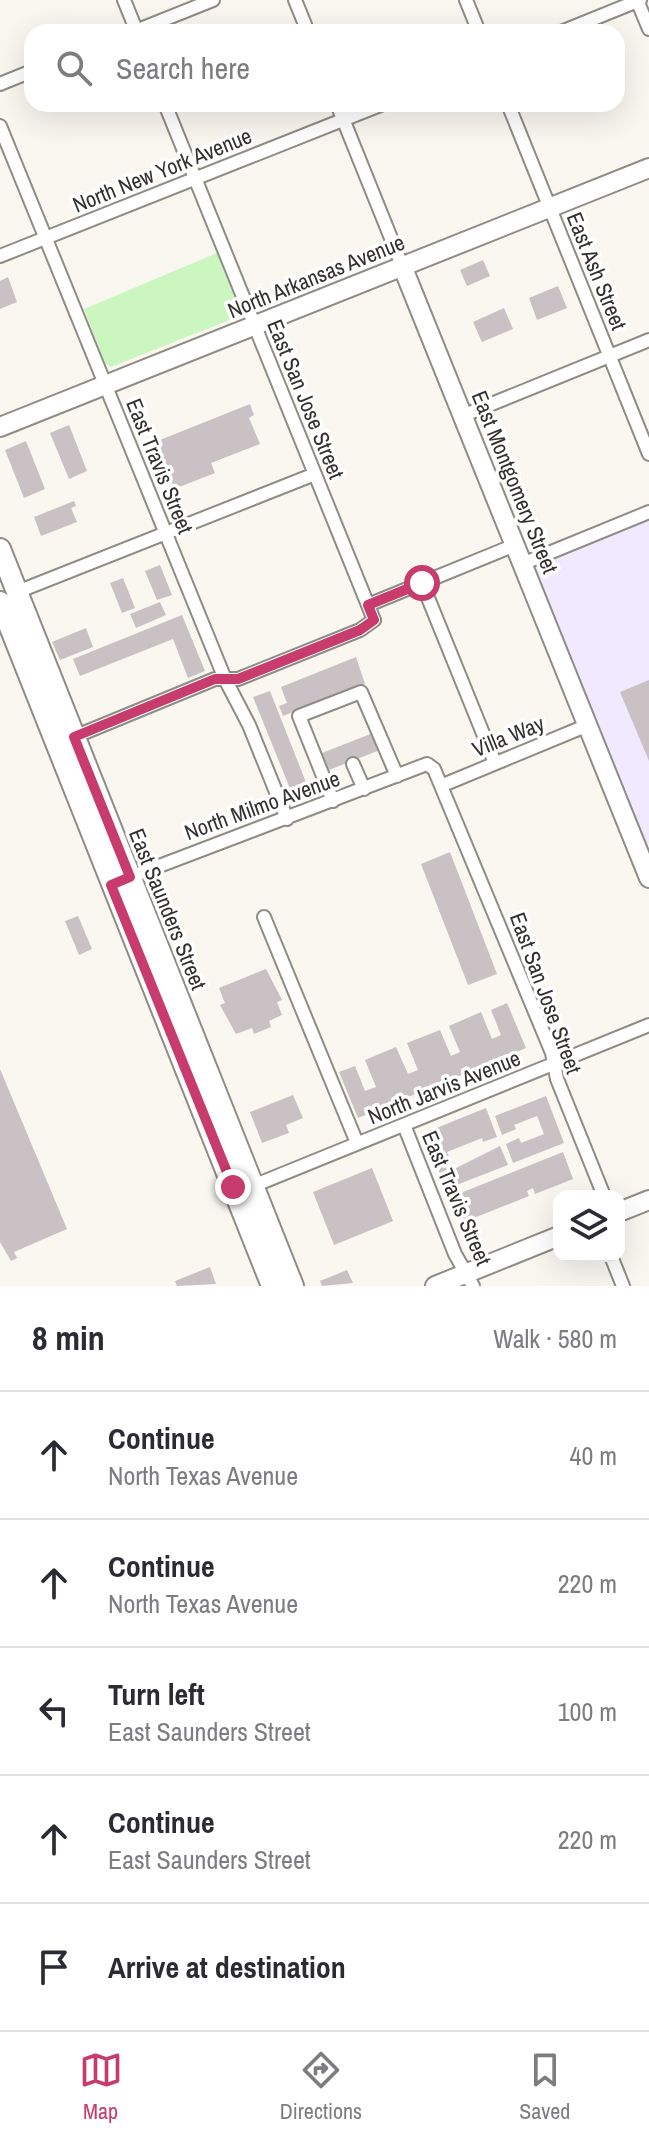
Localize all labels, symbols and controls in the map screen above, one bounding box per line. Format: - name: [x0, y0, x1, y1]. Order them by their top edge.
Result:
- search box: [24, 24, 625, 112]
- icon: search: [52, 46, 96, 90]
- text: Search here: [116, 48, 250, 88]
- street label: North New York Avenue: [68, 120, 256, 220]
- street label: East Ash Street: [560, 208, 634, 334]
- street label: North Arkansas Avenue: [223, 227, 409, 325]
- street label: East San Jose Street: [260, 315, 352, 483]
- street label: East Montgomery Street: [465, 386, 565, 578]
- street label: East Travis Street: [119, 394, 201, 538]
- route start: [404, 565, 440, 601]
- street label: Villa Way: [468, 708, 548, 764]
- street label: North Milmo Avenue: [180, 763, 344, 847]
- street label: East Saunders Street: [122, 824, 214, 994]
- street label: East San Jose Street: [503, 908, 589, 1078]
- street label: North Jarvis Avenue: [363, 1043, 525, 1131]
- street label: East Travis Street: [415, 1126, 499, 1270]
- route end: [215, 1169, 251, 1205]
- map controls: [553, 1190, 625, 1262]
- button: layers: [553, 1190, 625, 1262]
- text: 8 min: [32, 1315, 105, 1361]
- text: Walk · 580 m: [493, 1321, 617, 1356]
- text: Continue: [108, 1418, 215, 1458]
- icon: ahead: [32, 1433, 76, 1477]
- text: 40 m: [570, 1438, 617, 1473]
- text: North Texas Avenue: [108, 1458, 298, 1493]
- text: Continue: [108, 1546, 215, 1586]
- icon: ahead: [32, 1561, 76, 1605]
- text: 220 m: [558, 1566, 617, 1601]
- text: North Texas Avenue: [108, 1586, 298, 1621]
- text: Turn left: [108, 1674, 205, 1714]
- icon: left: [32, 1689, 76, 1733]
- text: 100 m: [558, 1694, 617, 1729]
- text: East Saunders Street: [108, 1714, 311, 1749]
- text: Continue: [108, 1802, 215, 1842]
- icon: ahead: [32, 1817, 76, 1861]
- text: 220 m: [558, 1822, 617, 1857]
- text: East Saunders Street: [108, 1842, 311, 1877]
- icon: arrive: [32, 1945, 76, 1989]
- text: Arrive at destination: [108, 1947, 346, 1987]
- tab: Map: [79, 2048, 123, 2126]
- tab: Directions: [280, 2048, 362, 2126]
- tab: Saved: [519, 2048, 570, 2126]

